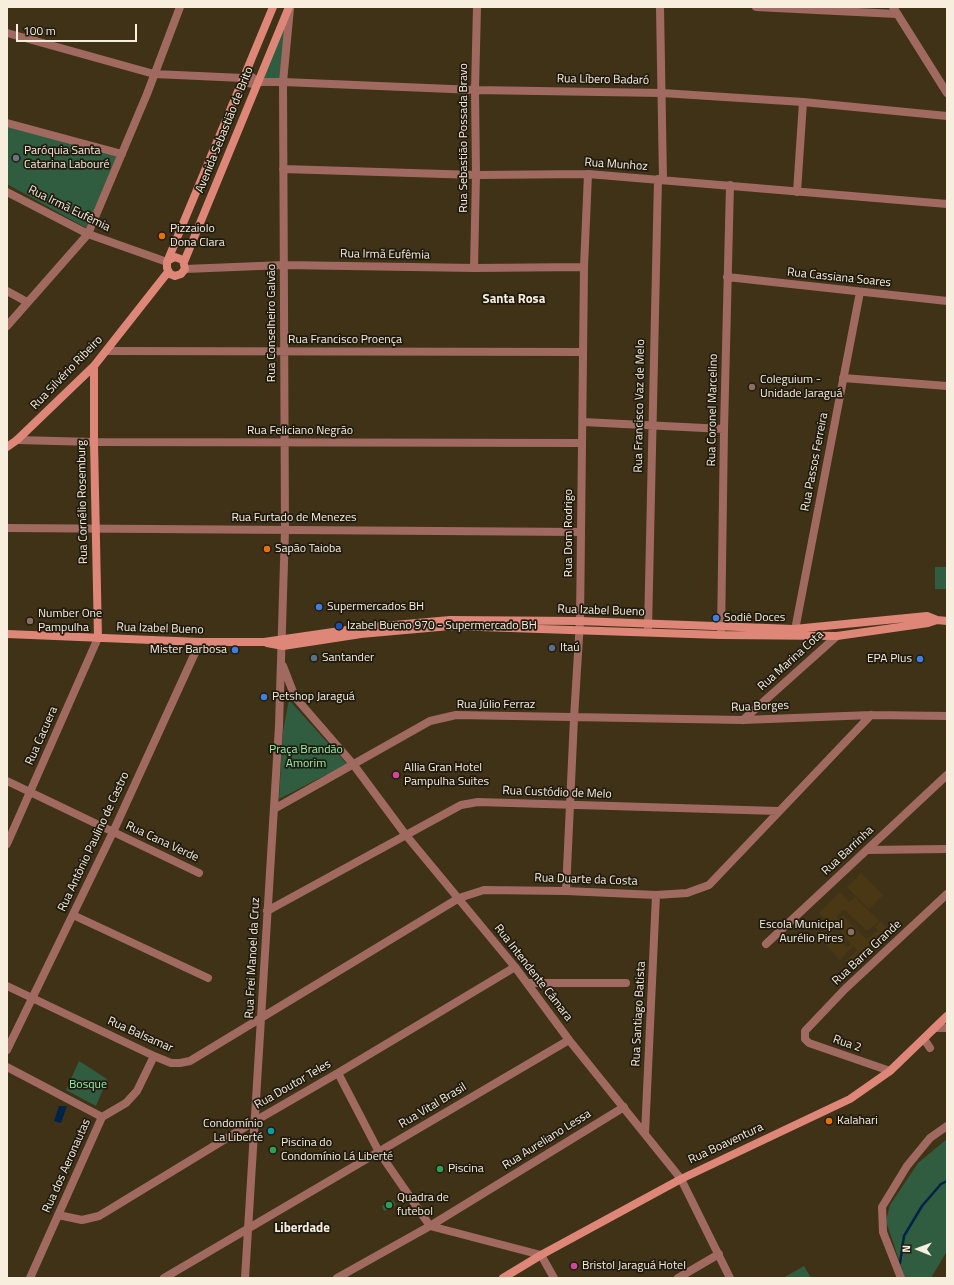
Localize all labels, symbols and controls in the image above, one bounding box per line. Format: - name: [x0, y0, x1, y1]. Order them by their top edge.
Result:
- scale bar: [18, 16, 139, 42]
- text: 100 m: [23, 21, 56, 40]
- street label: Rua Sebastião Possada Bravo: [457, 63, 471, 213]
- street label: Avenida Sebastião de Brito: [193, 65, 257, 195]
- street label: Rua Líbero Badaró: [557, 72, 649, 88]
- place label: Paróquia Santa Catarina Labouré: [24, 144, 110, 172]
- marker: Paróquia Santa Catarina Labouré: [11, 153, 21, 163]
- street label: Rua Munhoz: [584, 156, 648, 174]
- street label: Rua Irmã Eufêmia: [26, 183, 112, 235]
- place label: Pizzaiolo Dona Clara: [170, 222, 225, 250]
- marker: Pizzaiolo Dona Clara: [157, 231, 167, 241]
- street label: Rua Irmã Eufêmia: [340, 247, 430, 263]
- street label: Rua Conselheiro Galvão: [265, 264, 279, 382]
- street label: Rua Cassiana Soares: [786, 265, 892, 291]
- district label: Santa Rosa: [483, 292, 545, 308]
- street label: Rua Silvério Ribeiro: [28, 333, 106, 413]
- street label: Rua Francisco Proença: [288, 333, 402, 347]
- street label: Rua Francisco Vaz de Melo: [632, 339, 648, 473]
- street label: Rua Coronel Marcelino: [705, 353, 721, 467]
- place label: Coleguium - Unidade Jaraguá: [760, 373, 842, 401]
- marker: Coleguium - Unidade Jaraguá: [747, 382, 757, 392]
- street label: Rua Passos Ferreira: [798, 411, 832, 513]
- street label: Rua Feliciano Negrão: [247, 424, 353, 438]
- street label: Rua Cornélio Rosemburg: [75, 440, 91, 564]
- street label: Rua Dom Rodrigo: [562, 489, 576, 577]
- street label: Rua Furtado de Menezes: [231, 511, 357, 525]
- place label: Sapão Taioba: [275, 542, 341, 556]
- marker: Sapão Taioba: [262, 544, 272, 554]
- place label: Supermercados BH: [327, 600, 424, 614]
- marker: Supermercados BH: [314, 602, 324, 612]
- street label: Rua Izabel Bueno: [557, 602, 645, 620]
- place label: Number One Pampulha: [38, 607, 102, 635]
- place label: Sodiê Doces: [724, 611, 785, 625]
- marker: Sodiê Doces: [711, 613, 721, 623]
- marker: Number One Pampulha: [25, 616, 35, 626]
- place label: Izabel Bueno 970 - Supermercado BH: [347, 619, 537, 633]
- street label: Rua Izabel Bueno: [116, 620, 204, 638]
- marker: Izabel Bueno 970 - Supermercado BH: [334, 621, 344, 631]
- street label: Rua Marina Cota: [755, 628, 827, 694]
- place label: Itaú: [560, 641, 580, 655]
- place label: Mister Barbosa: [150, 643, 227, 657]
- marker: Itaú: [547, 643, 557, 653]
- marker: Mister Barbosa: [230, 645, 240, 655]
- place label: Santander: [322, 651, 374, 665]
- place label: EPA Plus: [867, 652, 912, 666]
- marker: Santander: [309, 653, 319, 663]
- marker: EPA Plus: [915, 654, 925, 664]
- place label: Petshop Jaraguá: [272, 690, 355, 704]
- marker: Petshop Jaraguá: [259, 692, 269, 702]
- street label: Rua Júlio Ferraz: [457, 698, 535, 712]
- street label: Rua Borges: [731, 699, 789, 715]
- street label: Rua Cacuera: [23, 704, 61, 768]
- park label: Praça Brandão Amorim: [269, 743, 343, 771]
- place label: Allia Gran Hotel Pampulha Suites: [404, 761, 489, 789]
- street label: Rua Antônio Paulino de Castro: [55, 770, 133, 914]
- marker: Allia Gran Hotel Pampulha Suites: [391, 770, 401, 780]
- street label: Rua Custódio de Melo: [502, 784, 612, 802]
- street label: Rua Cana Verde: [123, 819, 201, 865]
- street label: Rua Barrinha: [819, 823, 877, 879]
- street label: Rua Duarte da Costa: [534, 871, 638, 889]
- street label: Rua Frei Manoel da Cruz: [243, 897, 263, 1019]
- street label: Rua Barra Grande: [829, 917, 905, 989]
- place label: Escola Municipal Aurélio Pires: [759, 918, 843, 946]
- street label: Rua Intendente Câmara: [491, 922, 575, 1024]
- marker: Escola Municipal Aurélio Pires: [846, 927, 856, 937]
- street label: Rua Santiago Batista: [629, 961, 649, 1067]
- street label: Rua Balsamar: [105, 1014, 175, 1056]
- street label: Rua 2: [831, 1032, 863, 1056]
- street label: Rua Doutor Teles: [252, 1057, 334, 1113]
- park label: Bosque: [69, 1078, 107, 1092]
- street label: Rua Vital Brasil: [397, 1080, 469, 1132]
- street label: Rua Aureliano Lessa: [500, 1107, 594, 1173]
- place label: Kalahari: [837, 1114, 878, 1128]
- marker: Kalahari: [824, 1116, 834, 1126]
- street label: Rua dos Aeronautas: [40, 1117, 94, 1215]
- place label: Condomínio La Liberté: [203, 1117, 263, 1145]
- street label: Rua Boaventura: [686, 1120, 766, 1168]
- marker: Condomínio La Liberté: [266, 1126, 276, 1136]
- place label: Piscina do Condomínio Lá Liberté: [281, 1136, 393, 1164]
- marker: Piscina do Condomínio Lá Liberté: [268, 1145, 278, 1155]
- place label: Piscina: [448, 1162, 484, 1176]
- marker: Piscina: [435, 1164, 445, 1174]
- place label: Quadra de futebol: [397, 1191, 449, 1219]
- marker: Quadra de futebol: [384, 1200, 394, 1210]
- district label: Liberdade: [274, 1221, 330, 1237]
- north arrow: [898, 1229, 938, 1269]
- text: N: [898, 1245, 914, 1253]
- place label: Bristol Jaraguá Hotel: [582, 1259, 686, 1273]
- marker: Bristol Jaraguá Hotel: [569, 1261, 579, 1271]

